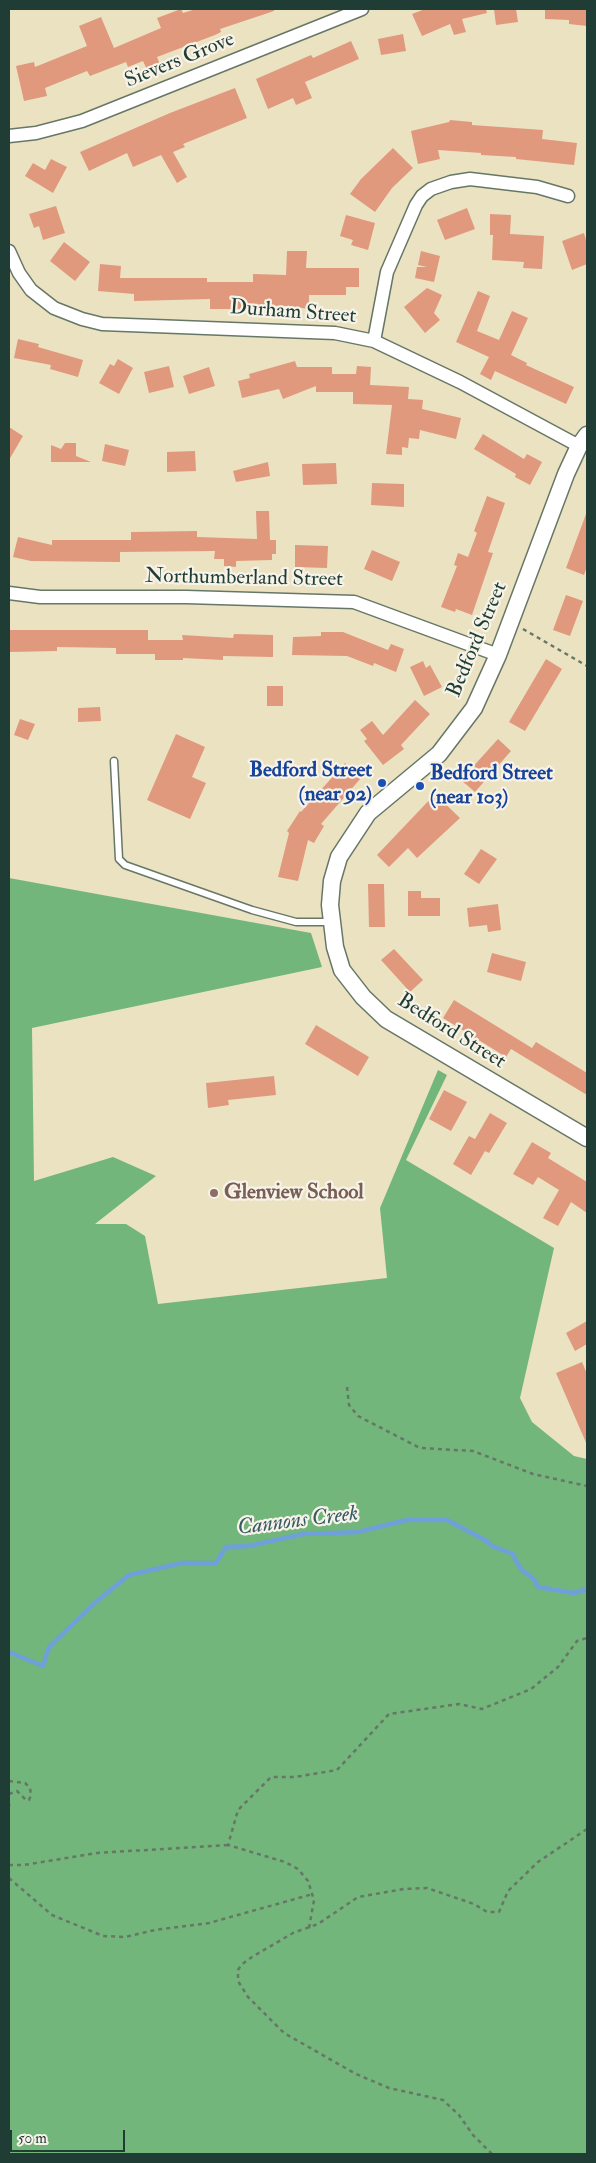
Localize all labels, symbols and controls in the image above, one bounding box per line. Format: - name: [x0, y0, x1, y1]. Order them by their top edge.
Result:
- street label: Sievers Grove: [122, 28, 238, 94]
- street label: Durham Street: [229, 296, 357, 330]
- street label: Northumberland Street: [145, 565, 343, 593]
- street label: Bedford Street: [442, 579, 514, 701]
- place label: Bedford Street (near 92): [249, 758, 372, 808]
- place label: Bedford Street (near 103): [430, 761, 553, 811]
- marker: Bedford Street (near 92): [376, 777, 388, 789]
- marker: Bedford Street (near 103): [414, 780, 426, 792]
- street label: Bedford Street: [392, 989, 510, 1075]
- place label: Glenview School: [224, 1180, 364, 1206]
- marker: Glenview School: [208, 1187, 220, 1199]
- water label: Cannons Creek: [236, 1501, 360, 1543]
- scale bar: [12, 2120, 128, 2152]
- text: 50 m: [18, 2129, 47, 2148]

